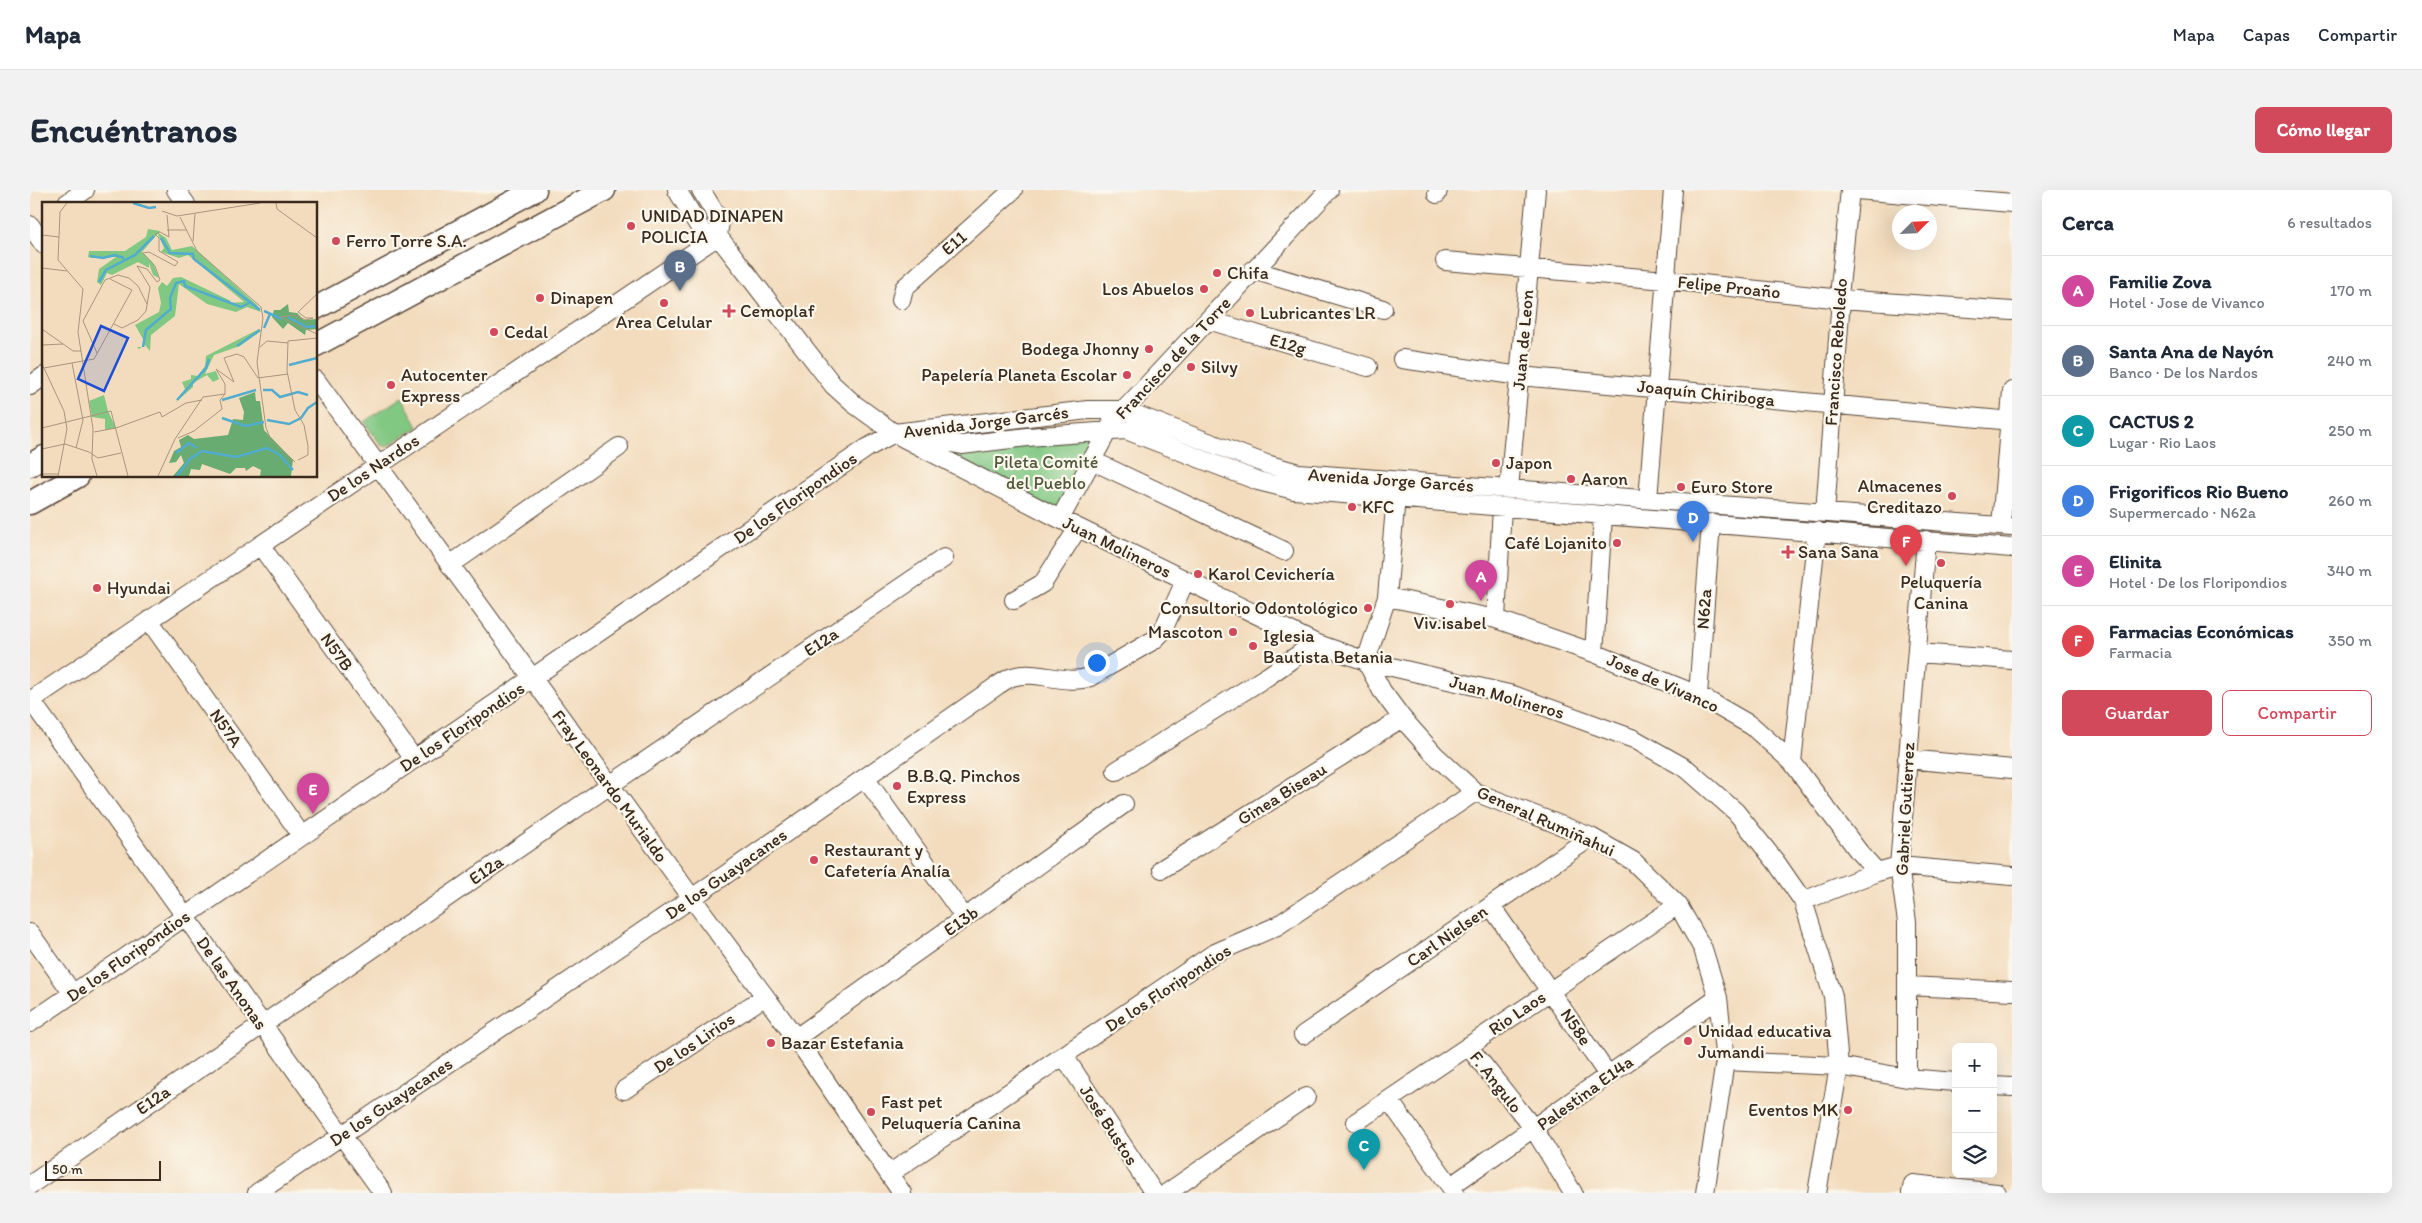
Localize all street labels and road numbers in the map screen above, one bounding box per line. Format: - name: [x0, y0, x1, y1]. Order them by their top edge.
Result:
- street label: E11: [937, 226, 971, 260]
- street label: Felipe Proaño: [1676, 271, 1782, 303]
- street label: Francisco Reboledo: [1820, 277, 1852, 427]
- street label: Juan de Leon: [1508, 289, 1538, 391]
- street label: Francisco de la Torre: [1110, 292, 1236, 424]
- street label: E12g: [1267, 328, 1310, 360]
- street label: Joaquín Chiriboga: [1636, 375, 1777, 411]
- street label: Avenida Jorge Garcés: [902, 401, 1070, 443]
- street label: De los Nardos: [323, 429, 423, 507]
- street label: De los Floripondios: [729, 447, 861, 549]
- street label: Avenida Jorge Garcés: [1307, 463, 1475, 497]
- street label: Juan Molineros: [1059, 511, 1175, 583]
- street label: N62a: [1692, 587, 1716, 630]
- street label: E12a: [799, 622, 843, 662]
- street label: N57B: [316, 629, 358, 675]
- street label: Jose de Vivanco: [1603, 648, 1723, 718]
- street label: Juan Molineros: [1447, 670, 1567, 724]
- street label: De los Floripondios: [395, 677, 529, 777]
- street label: N57A: [205, 704, 247, 752]
- street label: Fray Leonardo Murialdo: [547, 705, 673, 867]
- street label: Gabriel Gutierrez: [1891, 741, 1920, 876]
- street label: Ginea Biseau: [1233, 758, 1331, 830]
- street label: General Rumiñahui: [1474, 781, 1618, 861]
- street label: De los Guayacanes: [661, 824, 791, 924]
- street label: E12a: [464, 850, 508, 890]
- street label: Carl Nielsen: [1402, 900, 1492, 972]
- street label: E13b: [939, 901, 983, 941]
- street label: De los Floripondios: [62, 905, 194, 1007]
- street label: De las Anonas: [192, 932, 272, 1034]
- street label: De los Floripondios: [1101, 939, 1235, 1037]
- street label: Rio Laos: [1484, 986, 1550, 1040]
- street label: N58e: [1556, 1004, 1596, 1050]
- street label: De los Lirios: [649, 1008, 739, 1078]
- street label: F. Angulo: [1465, 1047, 1527, 1117]
- street label: Palestina E14a: [1533, 1051, 1638, 1135]
- street label: De los Guayacanes: [325, 1053, 457, 1151]
- street label: E12a: [131, 1080, 175, 1120]
- street label: José Bustos: [1075, 1081, 1143, 1169]

